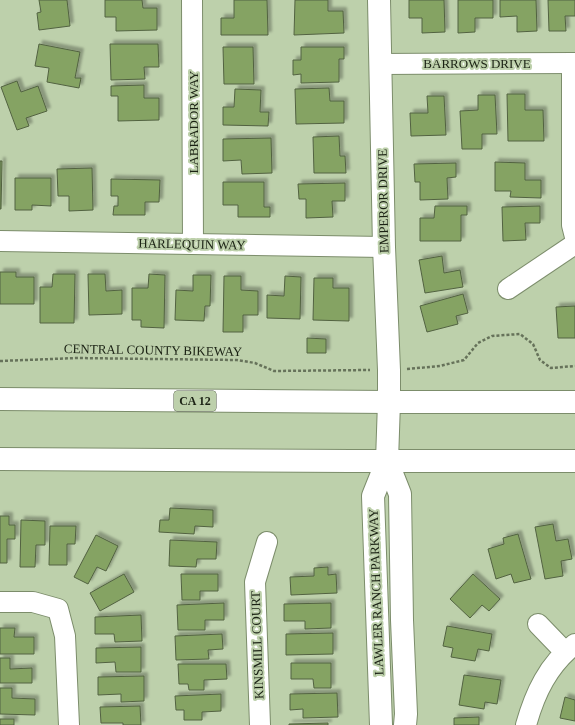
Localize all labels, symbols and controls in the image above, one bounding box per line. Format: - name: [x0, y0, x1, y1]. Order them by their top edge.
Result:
- street label: BARROWS DRIVE: [423, 56, 531, 71]
- street label: LABRADOR WAY: [186, 70, 201, 173]
- street label: EMPEROR DRIVE: [375, 149, 391, 253]
- street label: HARLEQUIN WAY: [138, 236, 246, 252]
- street label: CENTRAL COUNTY BIKEWAY: [64, 341, 243, 359]
- road number: CA 12: [174, 391, 216, 411]
- street label: LAWLER RANCH PARKWAY: [366, 508, 386, 676]
- street label: KINSMILL COURT: [248, 591, 266, 699]

